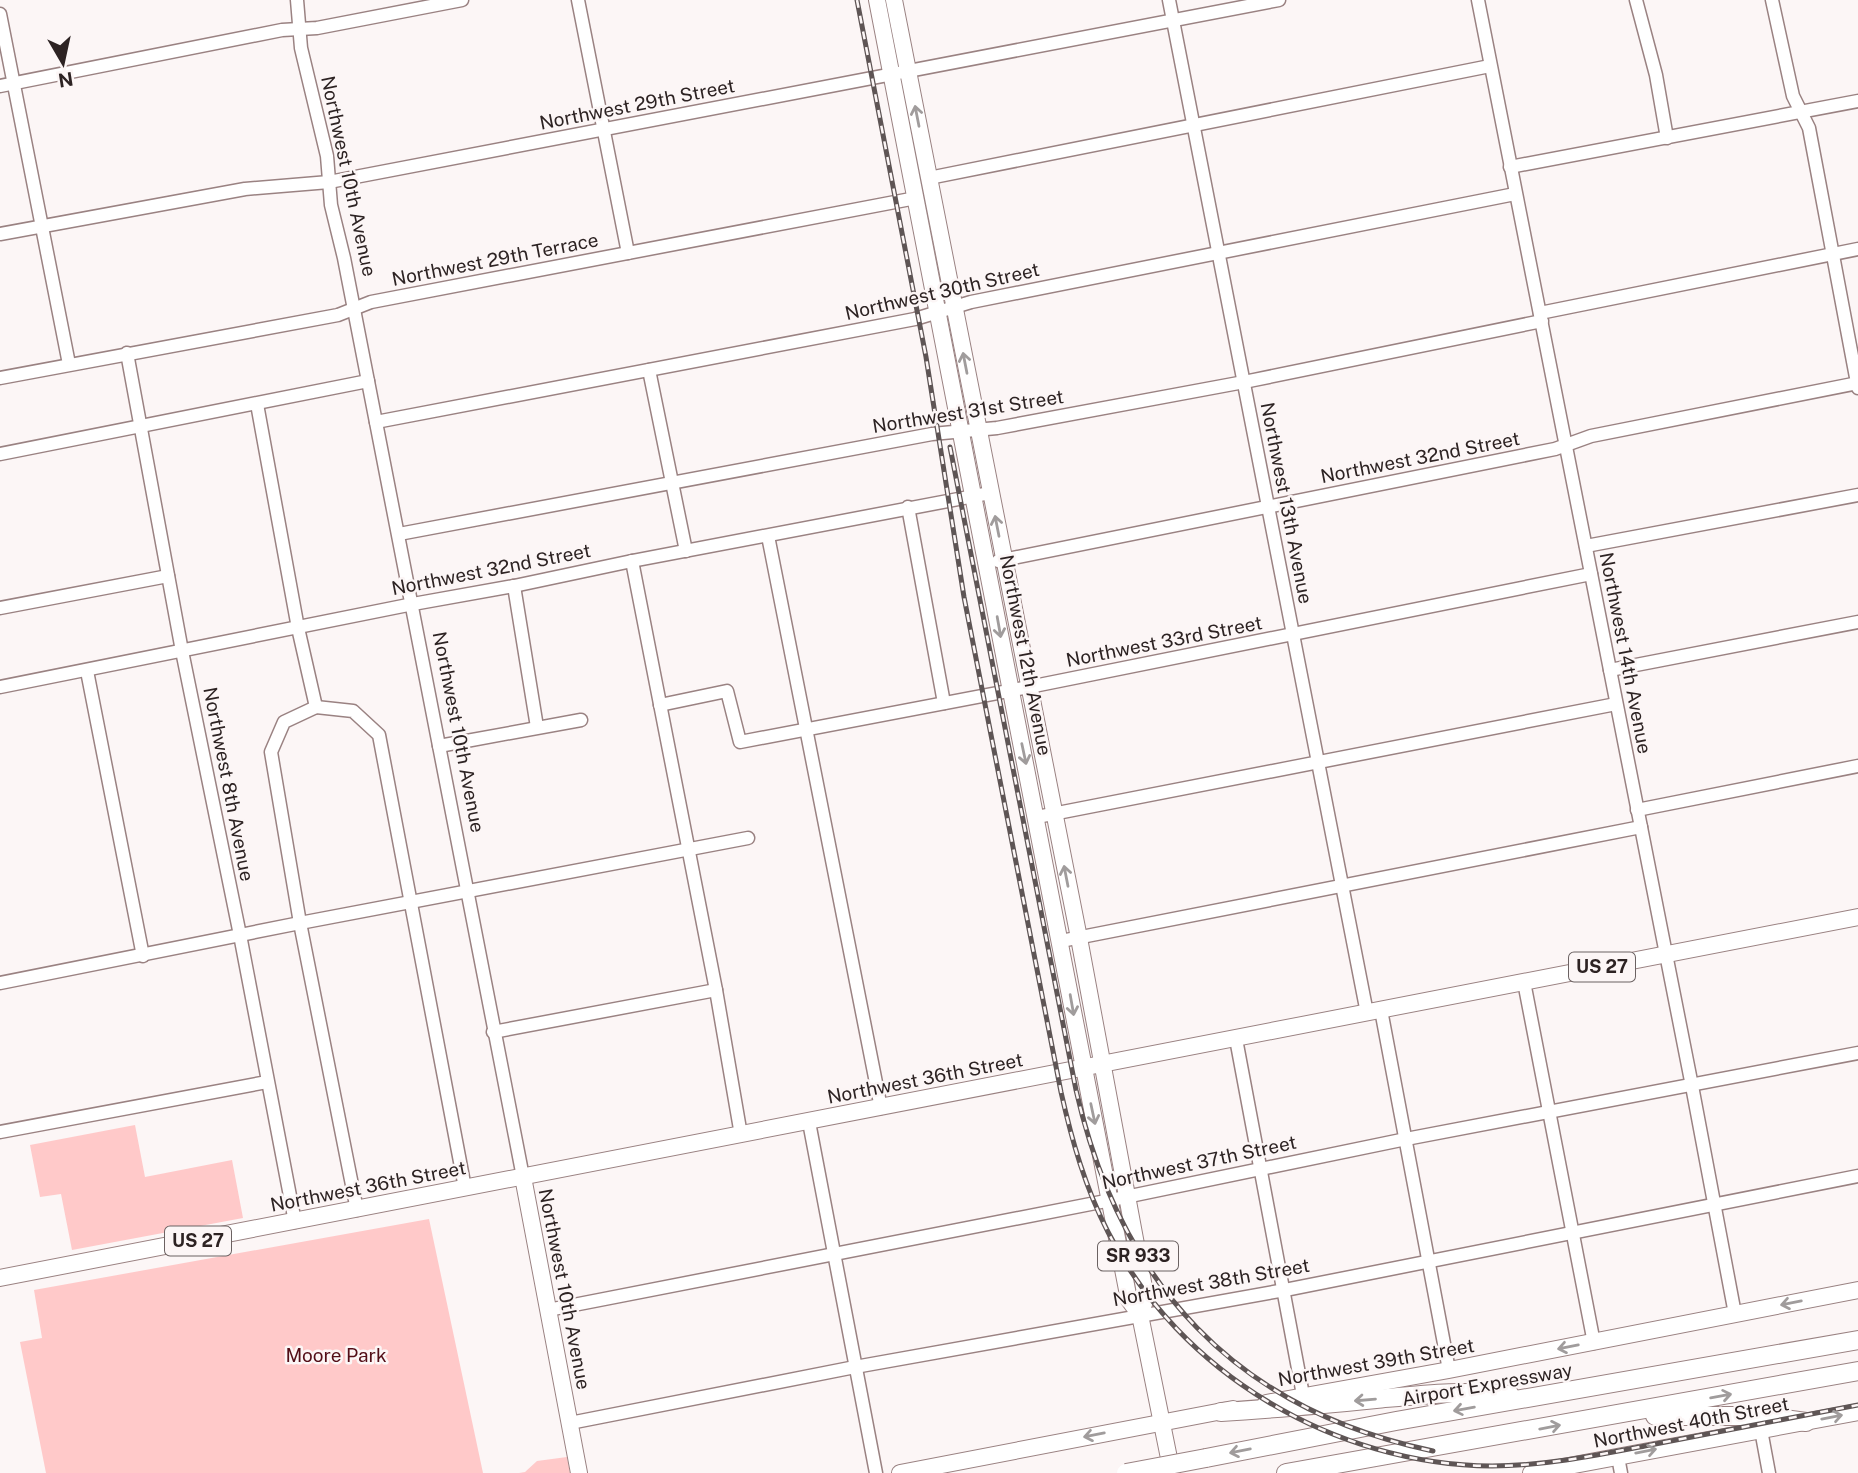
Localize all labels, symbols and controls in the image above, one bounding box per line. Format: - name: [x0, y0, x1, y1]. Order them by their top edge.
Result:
- north arrow: [28, 28, 98, 98]
- text: N: [57, 68, 75, 92]
- street label: Northwest 10th Avenue: [317, 74, 381, 278]
- street label: Northwest 29th Street: [537, 74, 737, 134]
- one-way arrow: [909, 105, 923, 128]
- street label: Northwest 29th Terrace: [390, 228, 600, 290]
- street label: Northwest 30th Street: [843, 258, 1041, 324]
- one-way arrow: [957, 352, 971, 375]
- street label: Northwest 31st Street: [871, 385, 1065, 437]
- street label: Northwest 13th Avenue: [1257, 400, 1317, 606]
- street label: Northwest 32nd Street: [1318, 427, 1522, 487]
- one-way arrow: [989, 515, 1003, 538]
- street label: Northwest 32nd Street: [389, 539, 593, 599]
- street label: Northwest 14th Avenue: [1596, 550, 1656, 756]
- street label: Northwest 12th Avenue: [996, 553, 1056, 757]
- street label: Northwest 33rd Street: [1064, 611, 1264, 671]
- one-way arrow: [992, 615, 1006, 638]
- street label: Northwest 10th Avenue: [429, 630, 489, 834]
- street label: Northwest 8th Avenue: [199, 685, 259, 883]
- one-way arrow: [1017, 742, 1031, 765]
- one-way arrow: [1059, 865, 1073, 888]
- road number: US 27: [1569, 952, 1635, 982]
- one-way arrow: [1066, 993, 1079, 1016]
- street label: Northwest 36th Street: [825, 1048, 1025, 1108]
- one-way arrow: [1086, 1102, 1100, 1125]
- street label: Northwest 37th Street: [1100, 1131, 1298, 1193]
- street label: Northwest 36th Street: [268, 1156, 468, 1216]
- street label: Northwest 10th Avenue: [535, 1187, 595, 1391]
- road number: US 27: [165, 1226, 231, 1256]
- road number: SR 933: [1098, 1241, 1178, 1270]
- street label: Northwest 38th Street: [1111, 1254, 1311, 1310]
- one-way arrow: [1780, 1297, 1803, 1311]
- street label: Northwest 39th Street: [1276, 1334, 1476, 1390]
- one-way arrow: [1557, 1341, 1580, 1355]
- park label: Moore Park: [285, 1344, 387, 1366]
- street label: Airport Expressway: [1400, 1358, 1574, 1410]
- one-way arrow: [1709, 1388, 1732, 1402]
- street label: Northwest 40th Street: [1591, 1392, 1791, 1452]
- one-way arrow: [1355, 1394, 1377, 1407]
- one-way arrow: [1453, 1403, 1476, 1416]
- one-way arrow: [1820, 1410, 1843, 1423]
- one-way arrow: [1538, 1420, 1561, 1433]
- one-way arrow: [1083, 1429, 1106, 1443]
- one-way arrow: [1634, 1444, 1657, 1458]
- one-way arrow: [1229, 1445, 1252, 1459]

